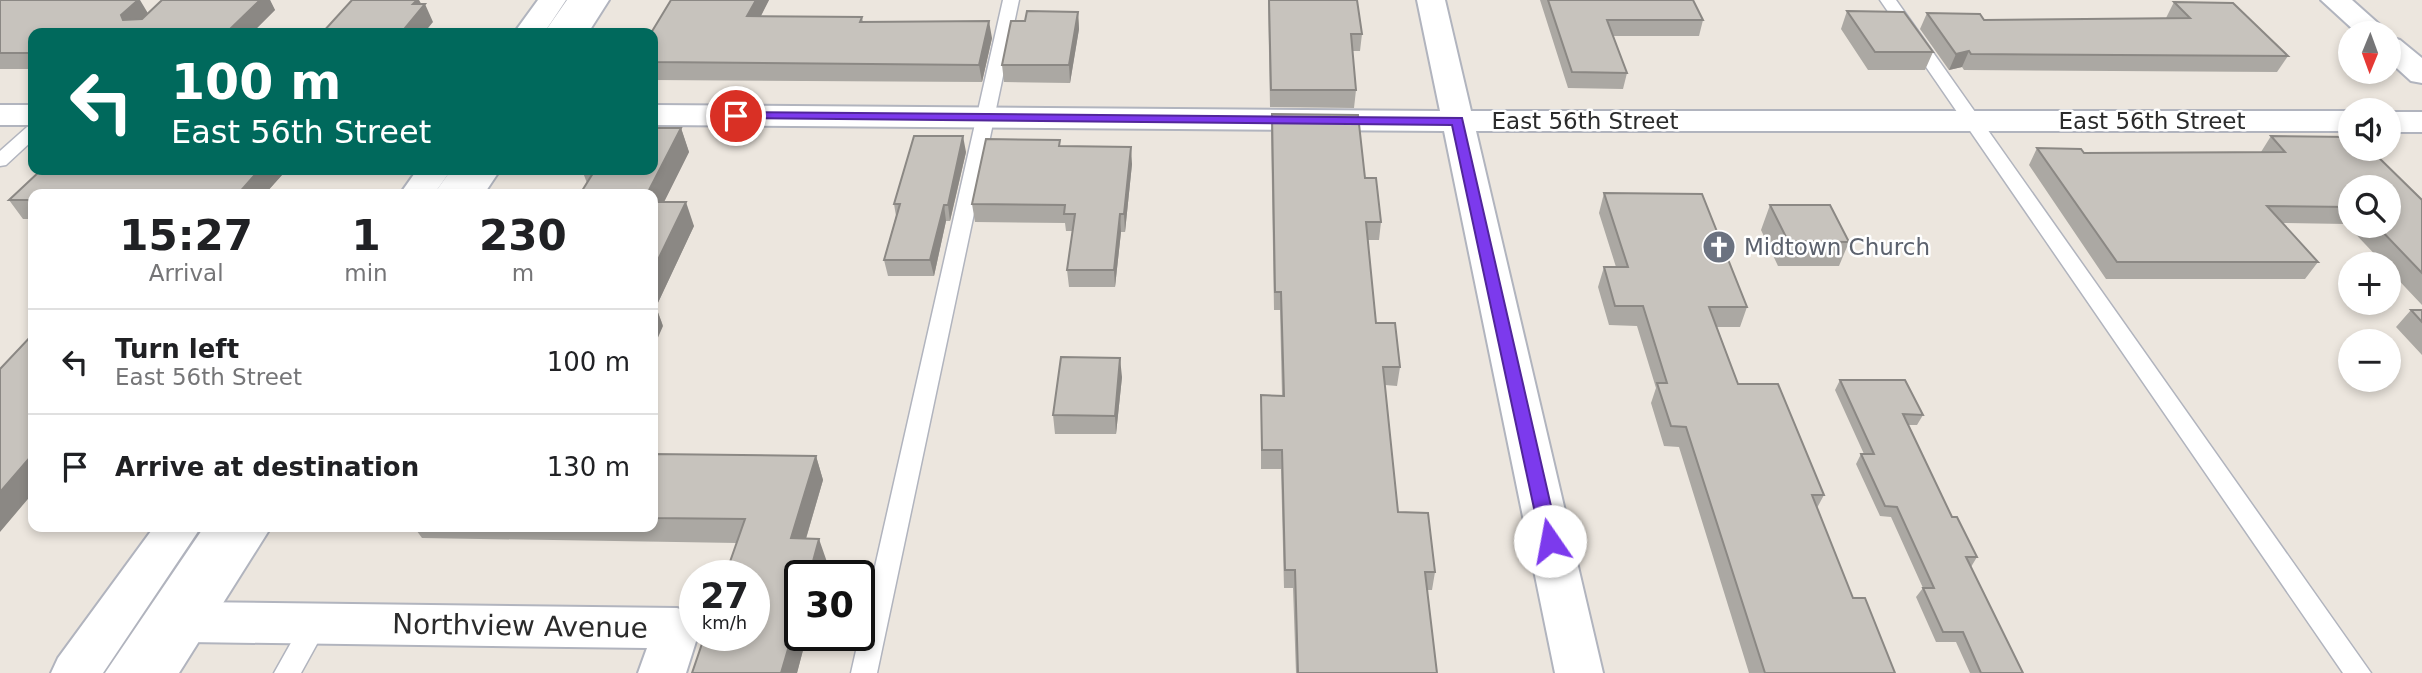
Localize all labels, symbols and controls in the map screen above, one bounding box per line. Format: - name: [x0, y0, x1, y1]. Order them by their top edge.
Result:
- north arrow: [2338, 21, 2401, 84]
- map controls: [2338, 21, 2401, 392]
- text: 100 m: [171, 54, 341, 111]
- icon: left: [56, 56, 147, 147]
- pin: [706, 86, 766, 146]
- icon: arrive: [717, 97, 755, 135]
- button: sound: [2338, 98, 2401, 161]
- street label: East 56th Street: [1492, 108, 1679, 134]
- street label: East 56th Street: [2059, 108, 2246, 134]
- text: East 56th Street: [171, 113, 431, 151]
- button: search: [2338, 175, 2401, 238]
- text: 15:27: [119, 211, 253, 260]
- text: 1: [351, 211, 381, 260]
- text: 230: [479, 211, 567, 260]
- church icon: Midtown Church: [1700, 228, 1738, 266]
- place label: Midtown Church: [1744, 234, 1930, 260]
- button: +: [2338, 252, 2401, 315]
- text: Arrival: [149, 260, 224, 286]
- text: min: [344, 260, 388, 286]
- text: m: [512, 260, 534, 286]
- button: −: [2338, 329, 2401, 392]
- text: Turn left: [115, 334, 239, 364]
- icon: left: [56, 343, 94, 381]
- text: 100 m: [547, 347, 630, 377]
- text: East 56th Street: [115, 364, 302, 390]
- icon: arrive: [56, 448, 94, 486]
- text: Arrive at destination: [115, 452, 419, 482]
- text: 130 m: [547, 452, 630, 482]
- position arrow: [1513, 504, 1587, 578]
- speed limit sign: 30: [784, 560, 875, 651]
- text: 27: [700, 576, 749, 616]
- street label: Northview Avenue: [392, 607, 648, 645]
- text: km/h: [702, 612, 747, 633]

